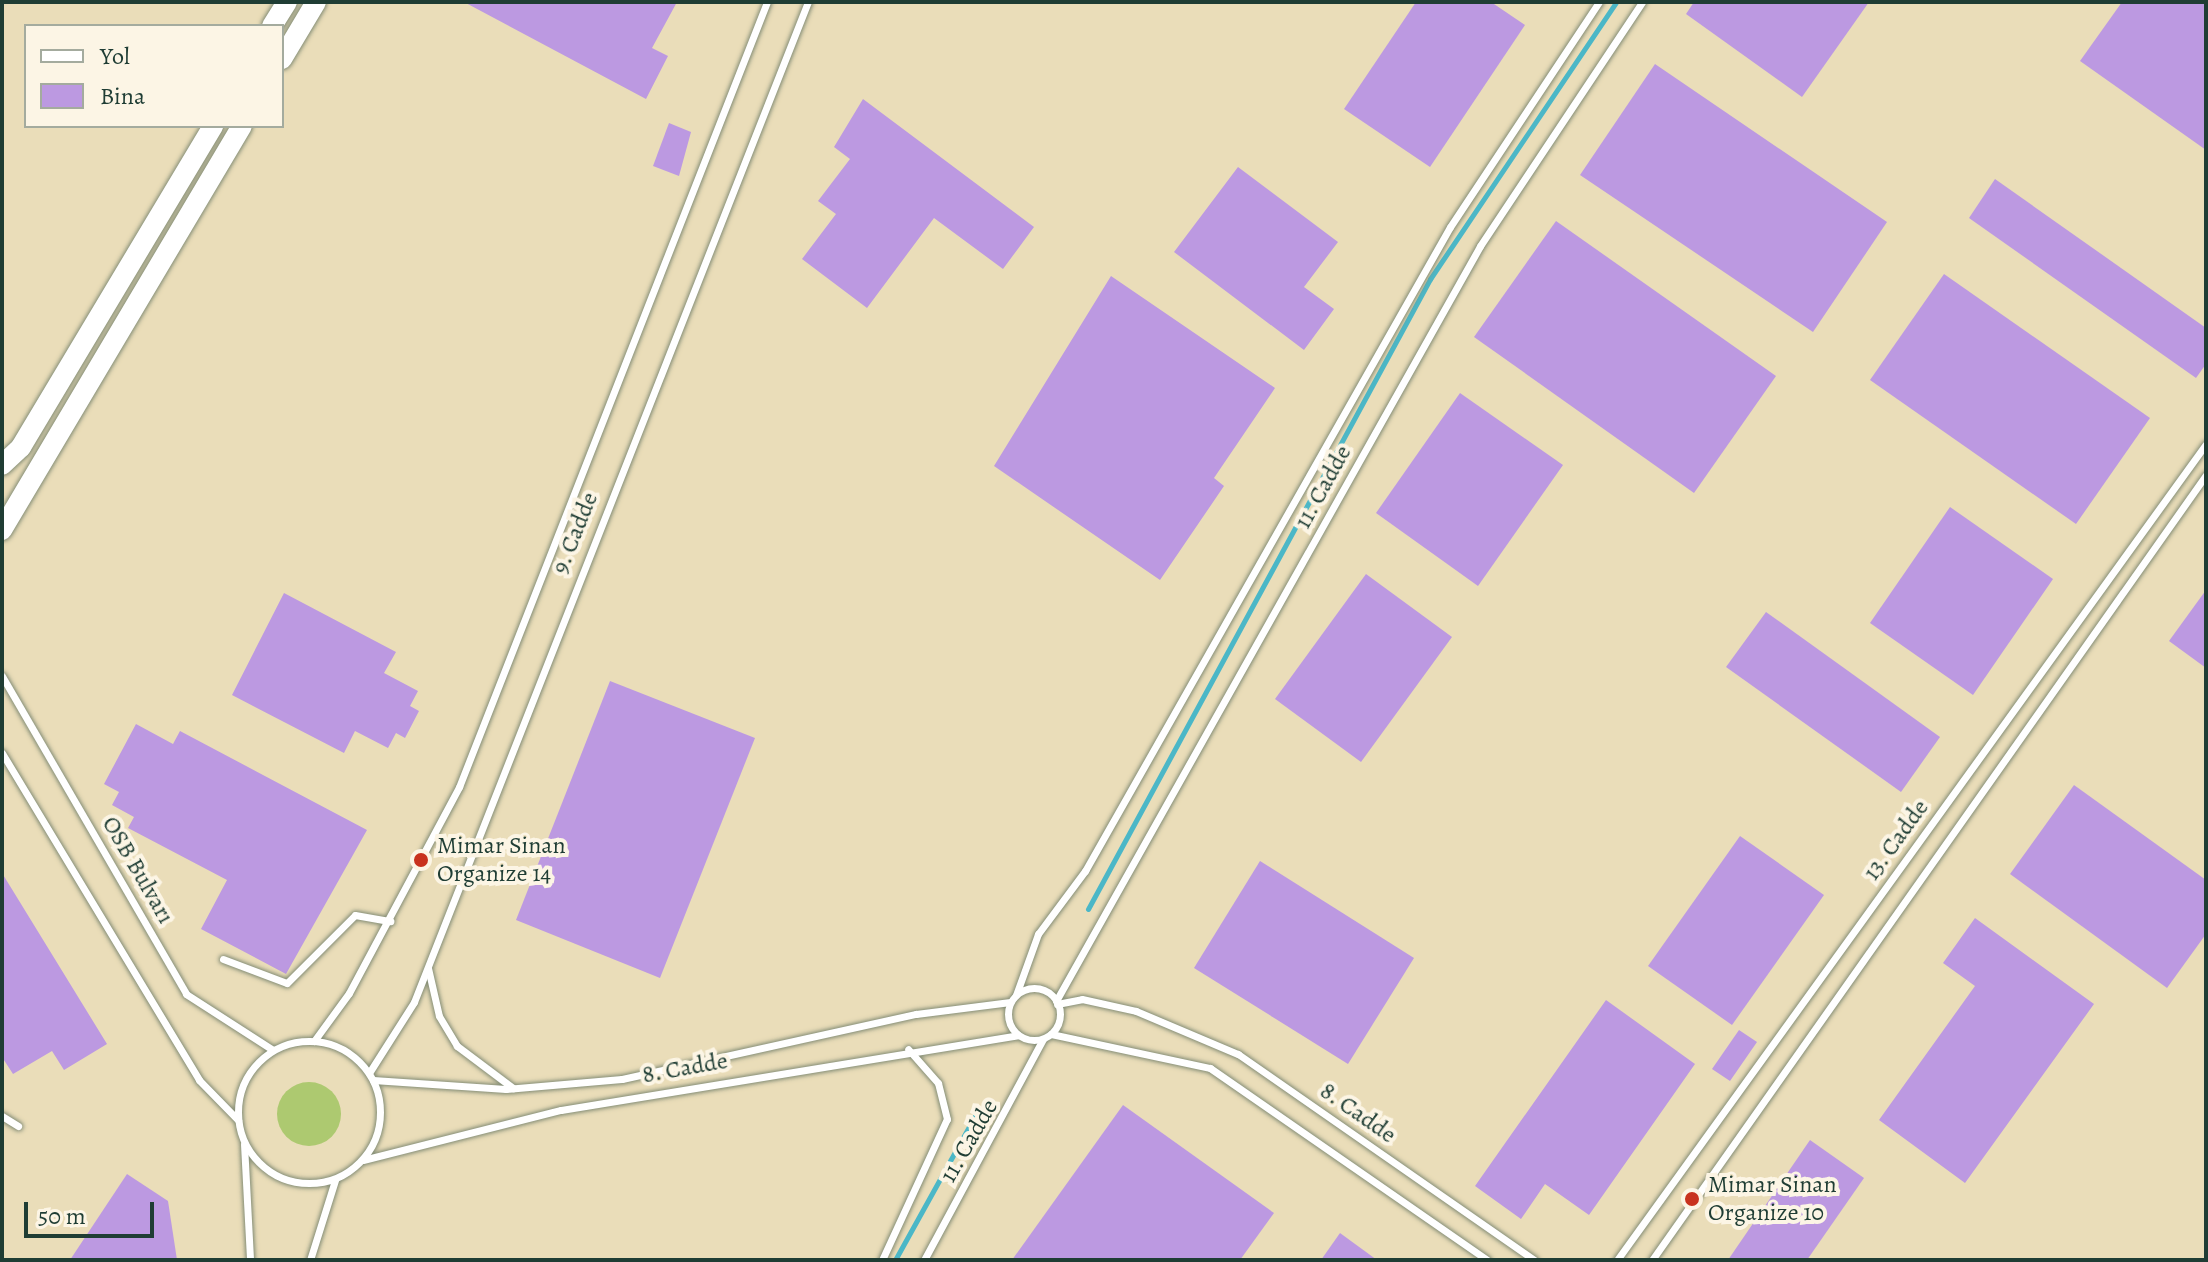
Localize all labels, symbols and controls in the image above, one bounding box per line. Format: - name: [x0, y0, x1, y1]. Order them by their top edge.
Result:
- legend: [24, 24, 284, 128]
- text: Yol: [100, 40, 130, 72]
- text: Bina: [100, 80, 145, 112]
- street label: 11. Cadde: [1288, 440, 1358, 534]
- street label: 9. Cadde: [546, 488, 604, 578]
- street label: 13. Cadde: [1857, 794, 1935, 886]
- street label: OSB Bulvarı: [96, 811, 180, 929]
- place label: Mimar Sinan Organize 14: [437, 832, 566, 888]
- marker: Mimar Sinan Organize 14: [412, 851, 430, 869]
- street label: 8. Cadde: [640, 1046, 730, 1090]
- street label: 8. Cadde: [1314, 1076, 1402, 1150]
- street label: 11. Cadde: [934, 1094, 1004, 1188]
- place label: Mimar Sinan Organize 10: [1708, 1171, 1837, 1227]
- scale bar: [28, 1186, 158, 1236]
- marker: Mimar Sinan Organize 10: [1683, 1190, 1701, 1208]
- text: 50 m: [38, 1200, 86, 1232]

